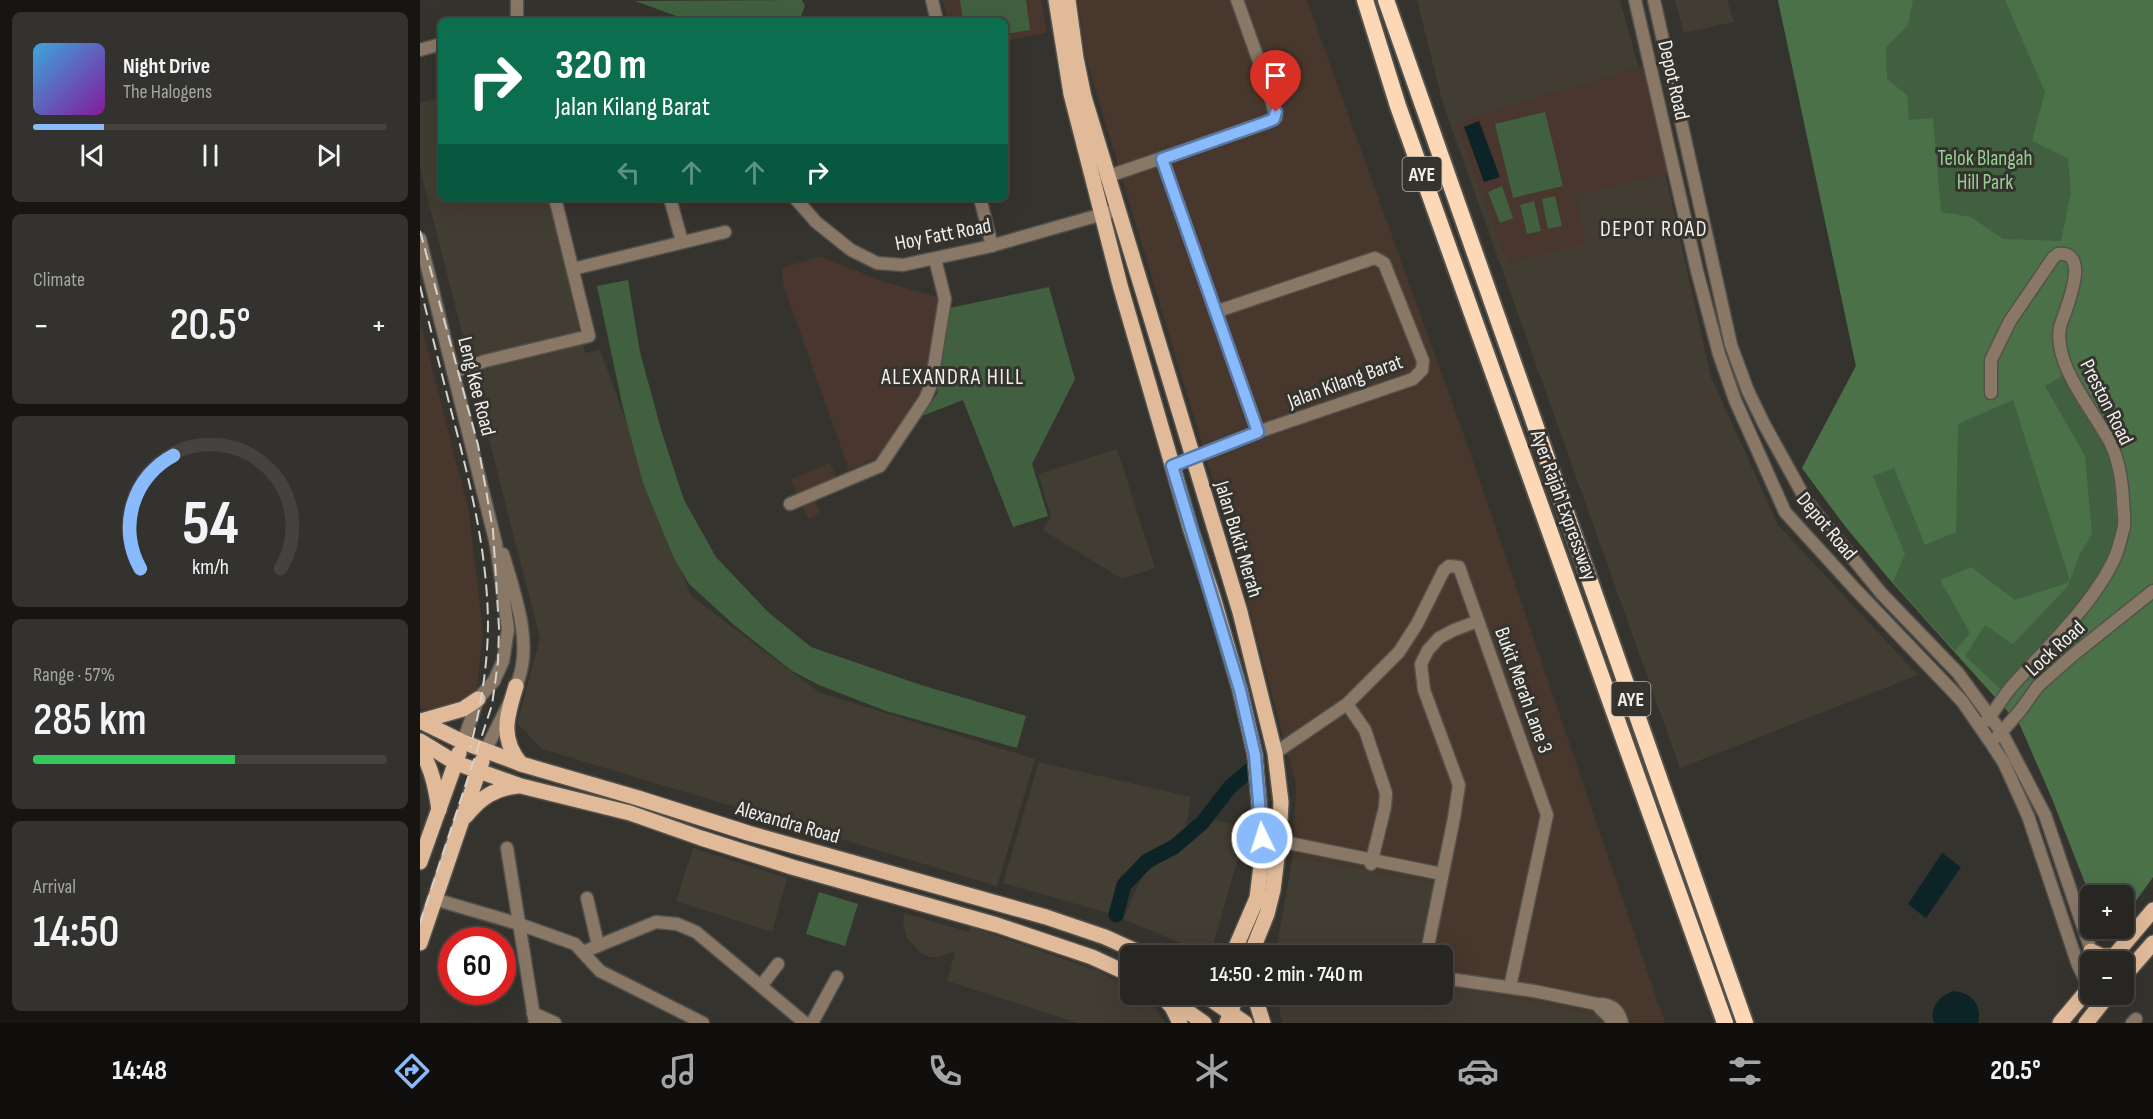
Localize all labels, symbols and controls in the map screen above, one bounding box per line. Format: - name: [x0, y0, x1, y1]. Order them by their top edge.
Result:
- street label: Depot Road: [1652, 38, 1695, 122]
- text: 320 m: [555, 40, 647, 91]
- icon: right: [456, 42, 534, 120]
- pin: [1250, 50, 1301, 112]
- text: Night Drive: [123, 53, 210, 80]
- icon: arrive: [1259, 59, 1292, 92]
- text: The Halogens: [123, 80, 212, 104]
- text: Jalan Kilang Barat: [555, 91, 710, 123]
- icon: previous: [76, 139, 109, 172]
- icon: pause: [194, 139, 227, 172]
- icon: next: [312, 139, 345, 172]
- park label: Telok Blangah Hill Park: [1937, 146, 2033, 195]
- icon: left: [612, 156, 645, 189]
- icon: ahead: [675, 156, 708, 189]
- icon: ahead: [738, 156, 771, 189]
- icon: right: [801, 156, 834, 189]
- road number: AYE: [1402, 157, 1442, 191]
- street label: Hoy Fatt Road: [893, 213, 993, 256]
- district label: DEPOT ROAD: [1600, 216, 1708, 243]
- text: Climate: [33, 268, 85, 292]
- text: 20.5°: [169, 298, 251, 353]
- text: −: [33, 306, 49, 346]
- text: +: [371, 306, 387, 346]
- street label: Leng Kee Road: [452, 334, 501, 438]
- street label: Jalan Kilang Barat: [1283, 349, 1406, 414]
- street label: Preston Road: [2074, 355, 2139, 449]
- district label: ALEXANDRA HILL: [880, 364, 1025, 391]
- street label: Ayer Rajah Expressway: [1524, 426, 1602, 584]
- street label: Jalan Bukit Merah: [1209, 477, 1268, 600]
- text: 54: [182, 487, 238, 562]
- street label: Depot Road: [1791, 487, 1862, 565]
- text: km/h: [191, 555, 229, 580]
- street label: Lock Road: [2021, 615, 2090, 681]
- street label: Bukit Merah Lane 3: [1489, 624, 1558, 757]
- text: Range · 57%: [33, 663, 115, 687]
- road number: AYE: [1612, 682, 1650, 716]
- text: 285 km: [33, 693, 147, 748]
- street label: Alexandra Road: [732, 795, 843, 849]
- position arrow: [1230, 806, 1294, 870]
- text: Arrival: [33, 875, 76, 899]
- map controls: [2080, 885, 2134, 1005]
- button: +: [2080, 885, 2134, 939]
- text: 14:50: [33, 905, 119, 960]
- speed limit sign: 60: [438, 927, 516, 1005]
- button: −: [2080, 951, 2134, 1005]
- text: 14:50 · 2 min · 740 m: [1210, 961, 1363, 988]
- icon: directions: [391, 1050, 433, 1092]
- icon: music: [658, 1050, 700, 1092]
- icon: phone: [924, 1050, 966, 1092]
- icon: climate: [1191, 1050, 1233, 1092]
- icon: car: [1457, 1050, 1499, 1092]
- icon: filters: [1724, 1050, 1766, 1092]
- text: 14:48: [112, 1055, 167, 1087]
- text: 20.5°: [1990, 1055, 2041, 1087]

